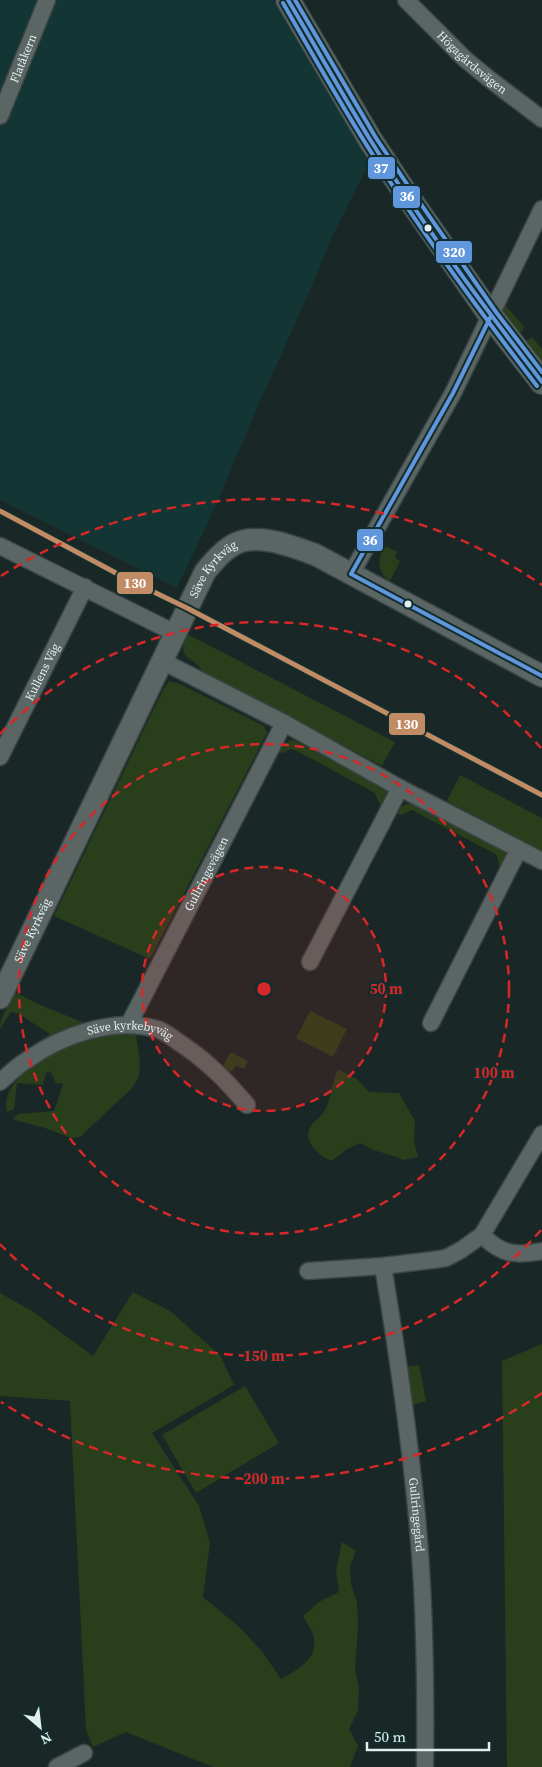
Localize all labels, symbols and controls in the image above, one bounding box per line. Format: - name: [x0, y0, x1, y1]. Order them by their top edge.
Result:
- street label: Högagårdsvägen: [433, 27, 510, 98]
- street label: Flatåkern: [6, 32, 40, 85]
- line badge: 37: [367, 156, 396, 180]
- text: 37: [373, 158, 389, 178]
- line badge: 36: [392, 185, 421, 209]
- text: 36: [399, 186, 415, 206]
- unlabelled marker: [423, 223, 433, 233]
- line badge: 320: [435, 240, 473, 264]
- text: 320: [443, 242, 466, 262]
- line badge: 36: [356, 528, 384, 552]
- text: 36: [362, 530, 378, 550]
- street label: Säve Kyrkväg: [186, 537, 240, 600]
- line badge: 130: [116, 571, 154, 595]
- text: 130: [124, 573, 147, 593]
- unlabelled marker: [403, 599, 413, 609]
- street label: Kullens Väg: [21, 640, 64, 704]
- line badge: 130: [388, 712, 426, 736]
- text: 130: [396, 714, 419, 734]
- street label: Gullringevägen: [181, 834, 232, 914]
- street label: Säve Kyrkväg: [10, 895, 55, 965]
- text: 50 m: [369, 978, 403, 999]
- centre of rings: [255, 980, 273, 998]
- street label: Säve kyrkebyväg: [85, 1017, 177, 1044]
- text: 100 m: [473, 1062, 515, 1083]
- text: 150 m: [243, 1345, 285, 1366]
- text: 200 m: [243, 1468, 285, 1489]
- street label: Gullringegård: [405, 1477, 428, 1552]
- north arrow: [15, 1702, 65, 1752]
- scale bar: [367, 1720, 490, 1752]
- text: 50 m: [374, 1726, 406, 1747]
- text: N: [37, 1727, 55, 1750]

